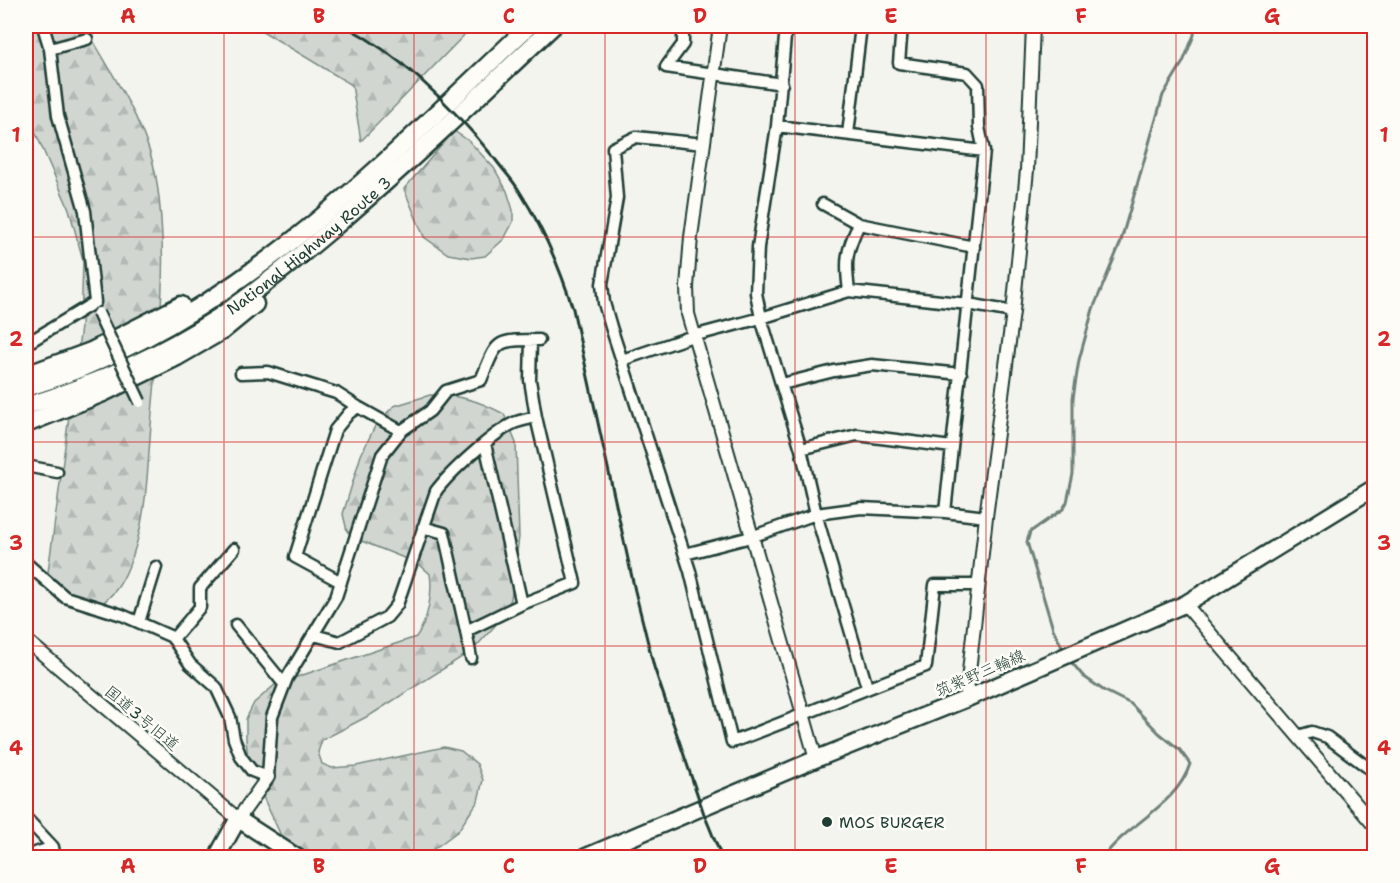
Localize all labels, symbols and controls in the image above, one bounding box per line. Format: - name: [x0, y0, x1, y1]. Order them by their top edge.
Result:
- text: A: [120, 3, 136, 29]
- text: B: [313, 3, 325, 29]
- text: C: [503, 3, 515, 29]
- text: D: [693, 3, 707, 29]
- text: E: [884, 3, 898, 29]
- text: F: [1075, 3, 1087, 29]
- text: G: [1264, 3, 1280, 29]
- text: 1: [11, 122, 21, 148]
- text: 1: [1379, 122, 1389, 148]
- street label: National Highway Route 3: [222, 172, 395, 319]
- text: 2: [9, 326, 23, 352]
- text: 2: [1377, 326, 1391, 352]
- text: 3: [9, 530, 23, 556]
- text: 3: [1377, 530, 1391, 556]
- street label: 筑紫野三輪線: [932, 645, 1028, 701]
- street label: 国道3号旧道: [100, 681, 184, 755]
- text: 4: [9, 735, 23, 761]
- text: 4: [1377, 735, 1391, 761]
- place label: MOS BURGER: [839, 812, 944, 833]
- marker: MOS BURGER: [820, 815, 834, 829]
- text: A: [120, 853, 136, 879]
- text: B: [313, 853, 325, 879]
- text: C: [503, 853, 515, 879]
- text: D: [693, 853, 707, 879]
- text: E: [884, 853, 898, 879]
- text: F: [1075, 853, 1087, 879]
- text: G: [1264, 853, 1280, 879]

